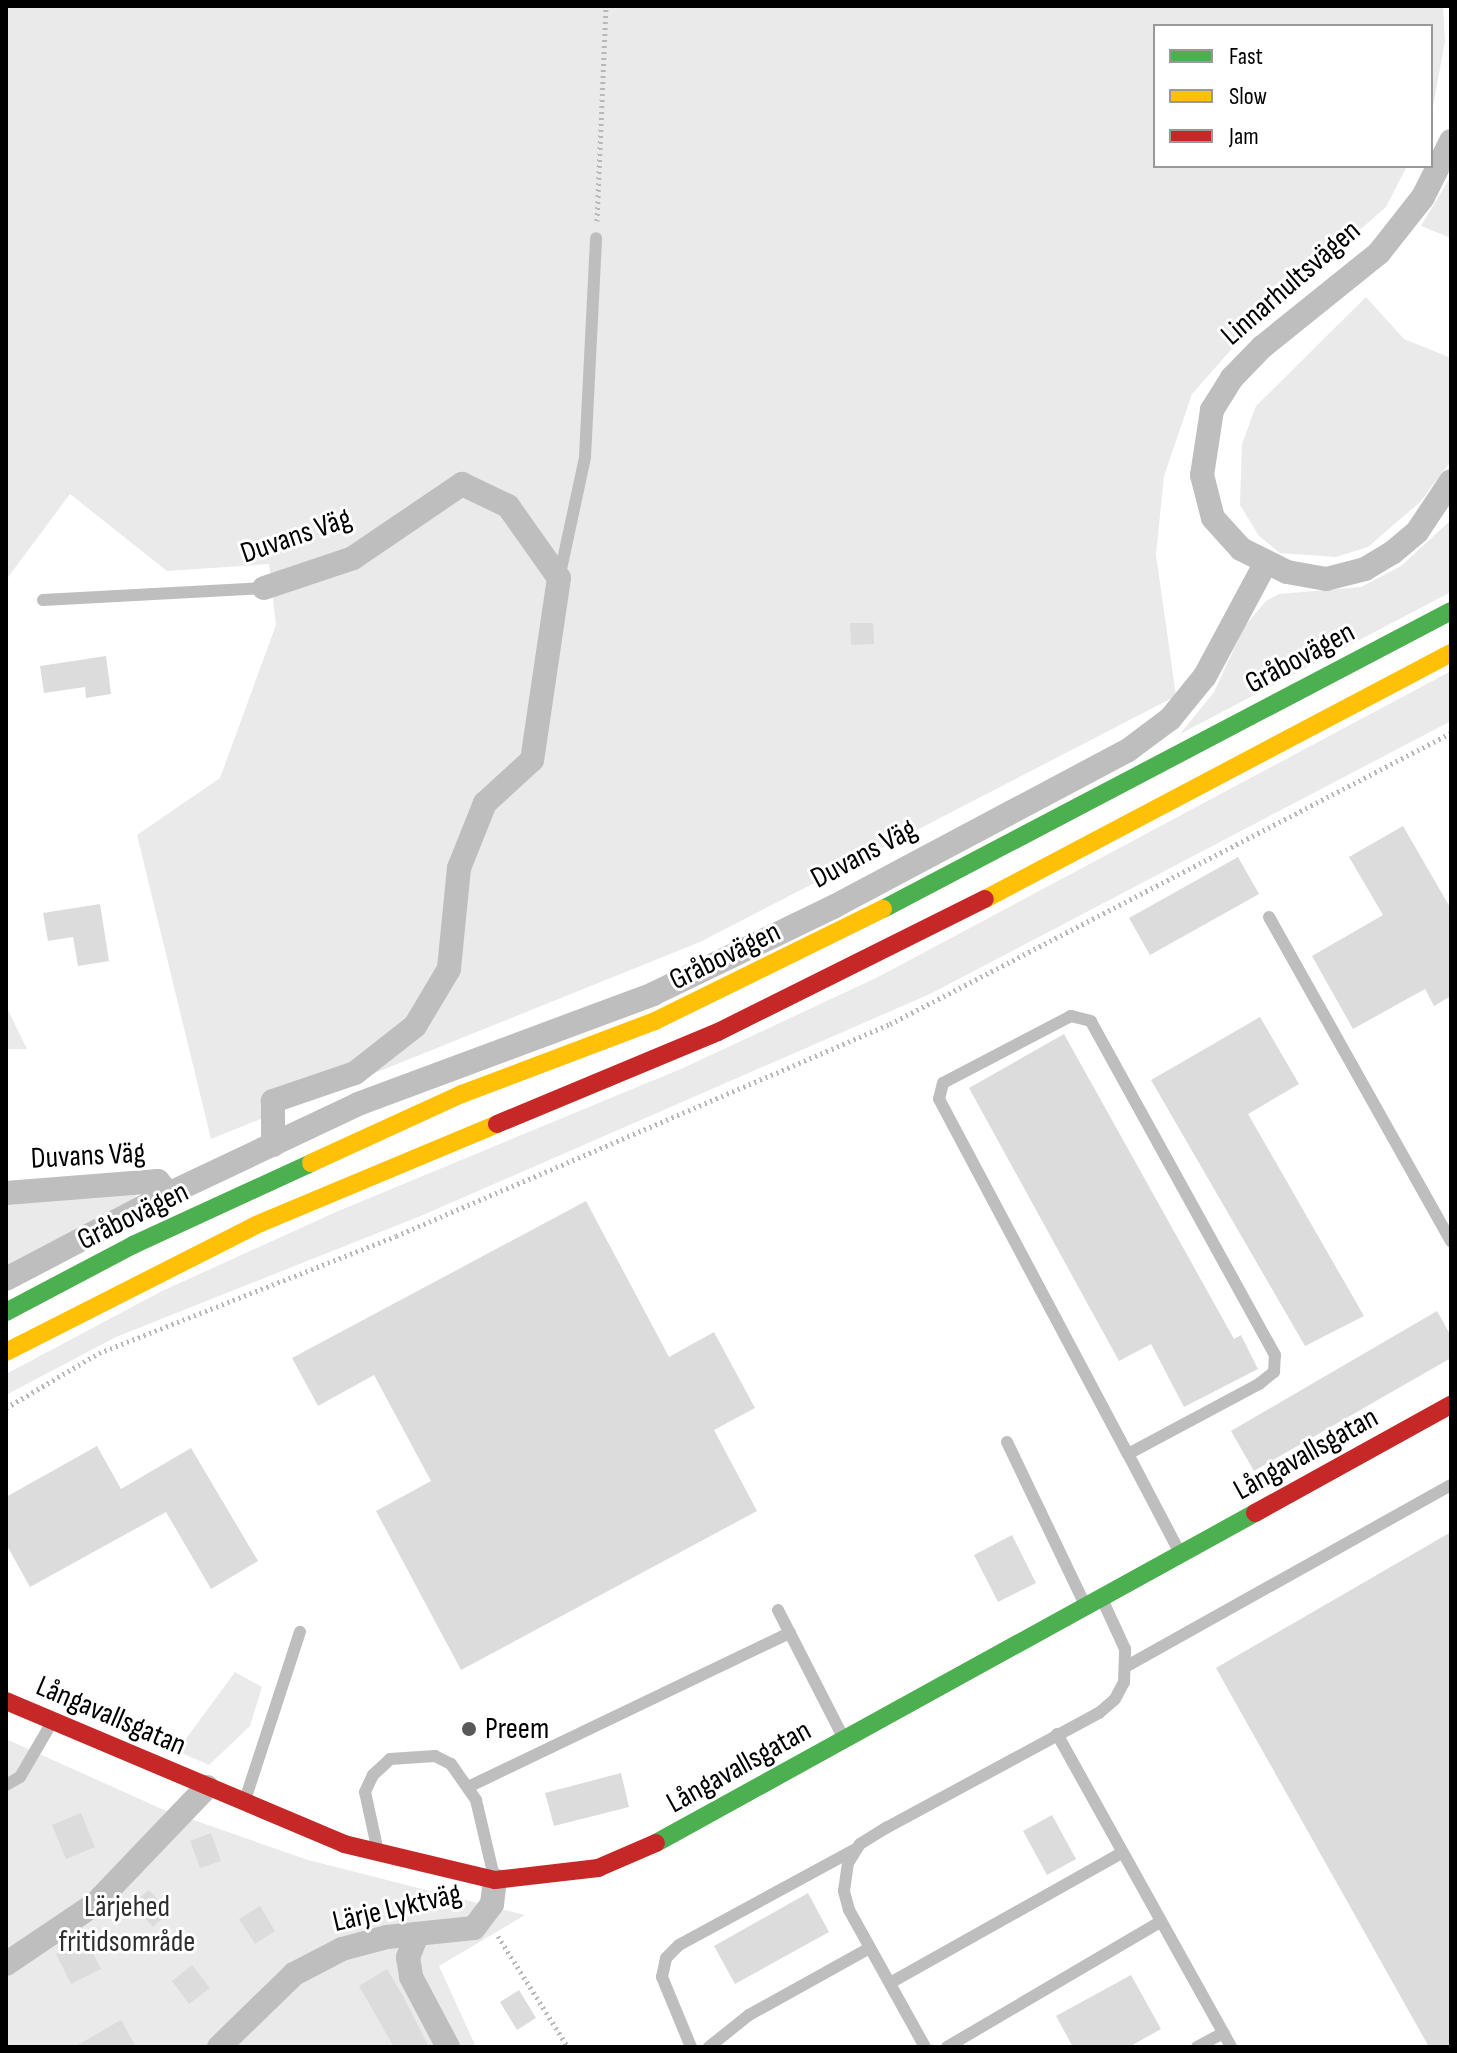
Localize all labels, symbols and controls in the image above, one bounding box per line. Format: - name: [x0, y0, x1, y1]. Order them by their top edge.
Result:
- legend: [1153, 24, 1433, 168]
- text: Fast: [1229, 42, 1263, 71]
- text: Slow: [1229, 82, 1267, 111]
- text: Jam: [1229, 122, 1259, 151]
- street label: Linnarhultsvägen: [1214, 213, 1368, 353]
- street label: Duvans Väg: [236, 500, 356, 572]
- street label: Gråbovägen: [1239, 614, 1361, 702]
- street label: Duvans Väg: [805, 811, 923, 897]
- street label: Gråbovägen: [664, 914, 786, 998]
- street label: Duvans Väg: [30, 1135, 146, 1177]
- street label: Gråbovägen: [72, 1174, 194, 1258]
- street label: Långavallsgatan: [1228, 1400, 1384, 1508]
- street label: Långavallsgatan: [31, 1668, 191, 1764]
- place label: Preem: [485, 1711, 549, 1747]
- street label: Långavallsgatan: [661, 1713, 817, 1821]
- marker: Preem: [460, 1720, 478, 1738]
- street label: Lärje Lyktväg: [329, 1876, 465, 1940]
- park label: Lärjehed fritidsområde: [59, 1889, 195, 1960]

